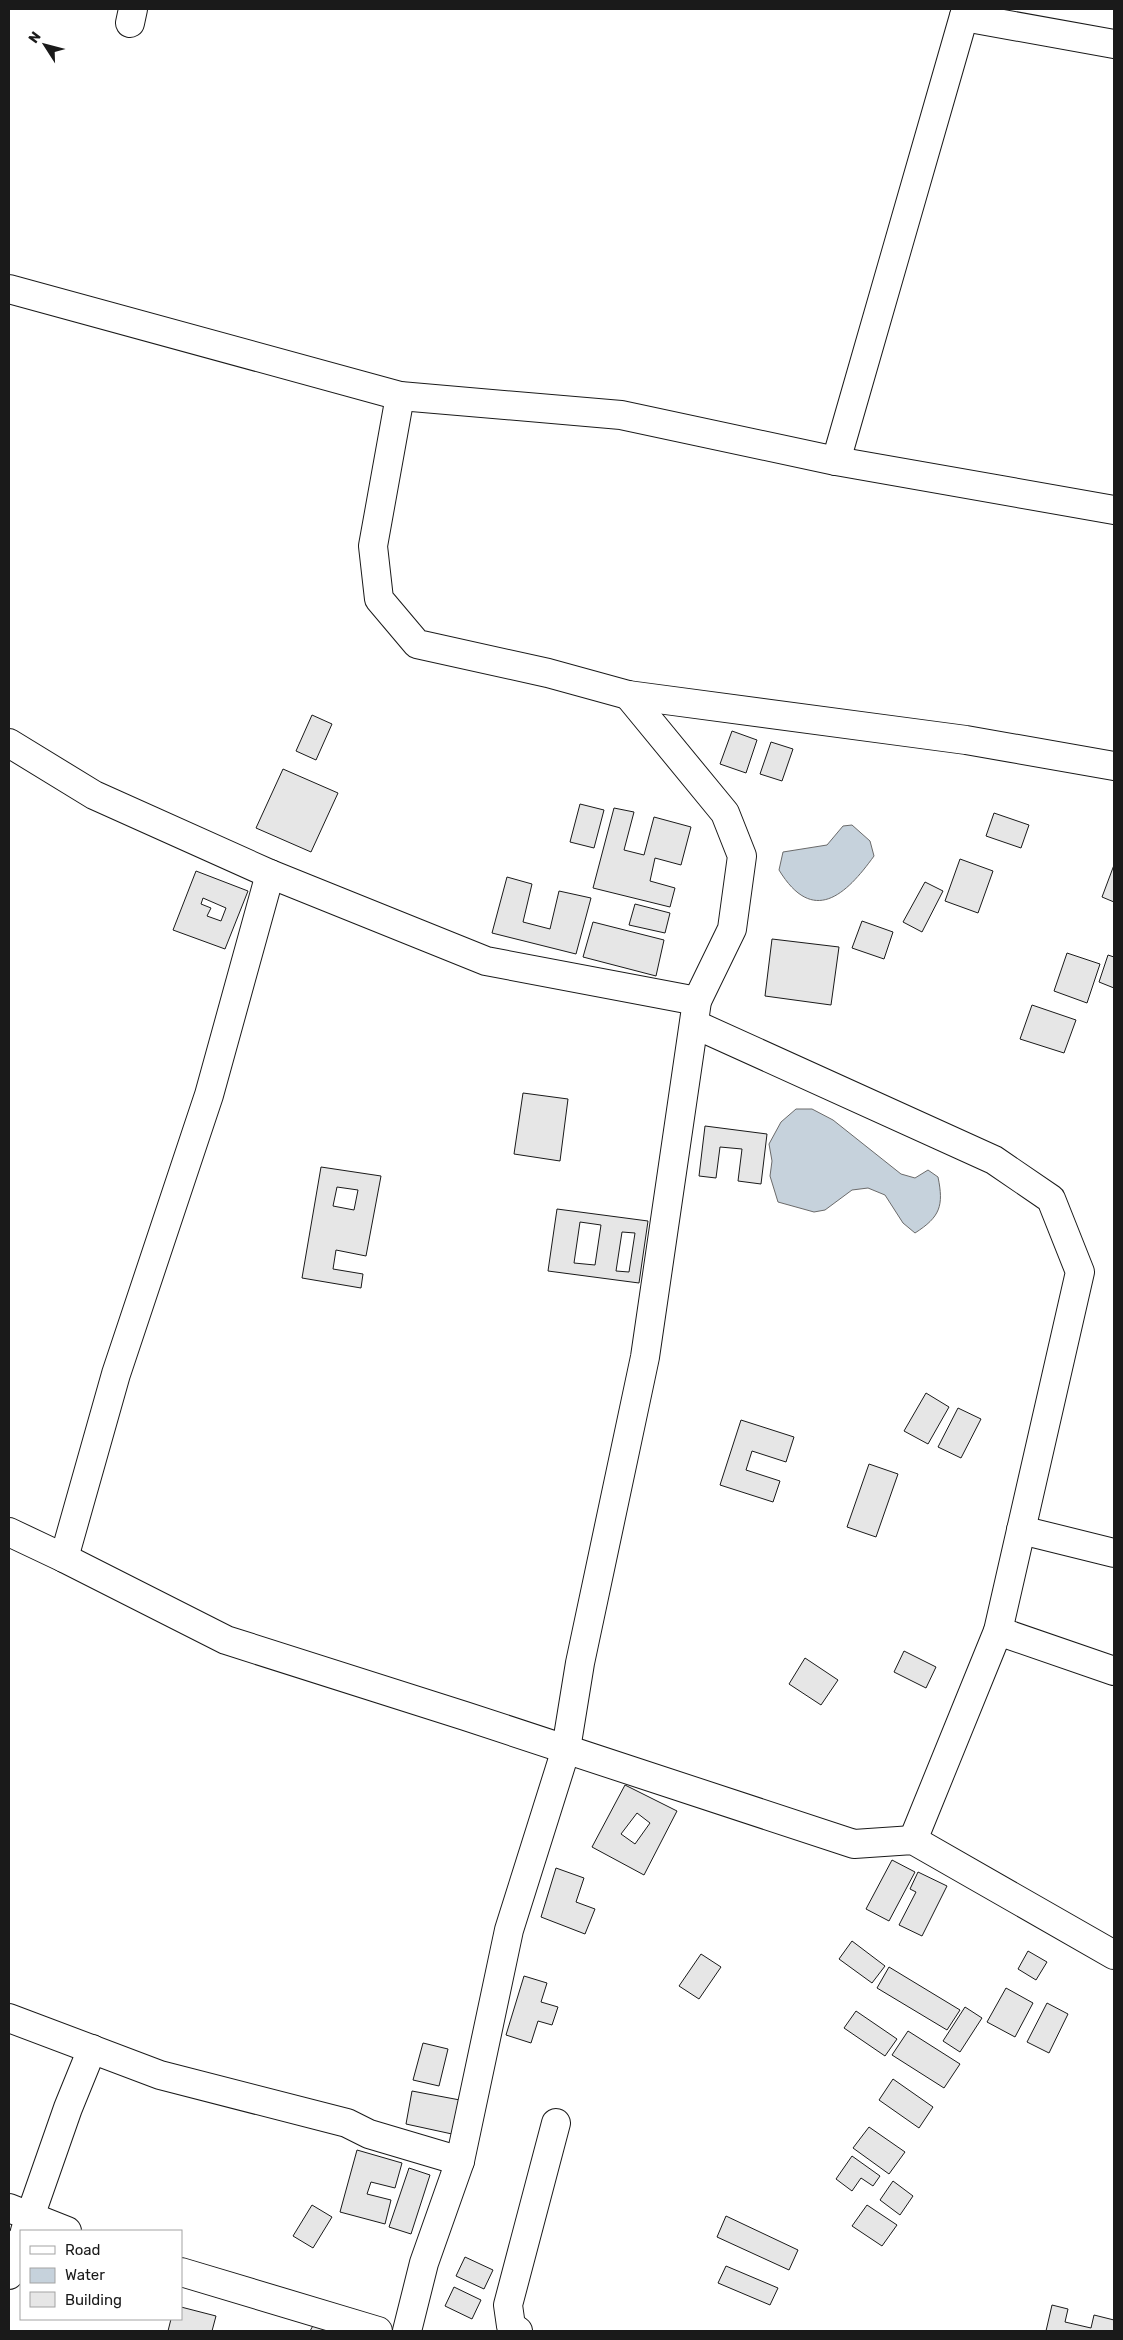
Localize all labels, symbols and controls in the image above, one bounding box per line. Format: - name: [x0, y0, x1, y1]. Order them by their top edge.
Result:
- north arrow: [20, 20, 70, 70]
- text: N: [25, 29, 45, 47]
- legend: [20, 2230, 182, 2320]
- text: Road: [65, 2241, 101, 2259]
- text: Water: [65, 2266, 105, 2284]
- text: Building: [65, 2291, 122, 2309]

